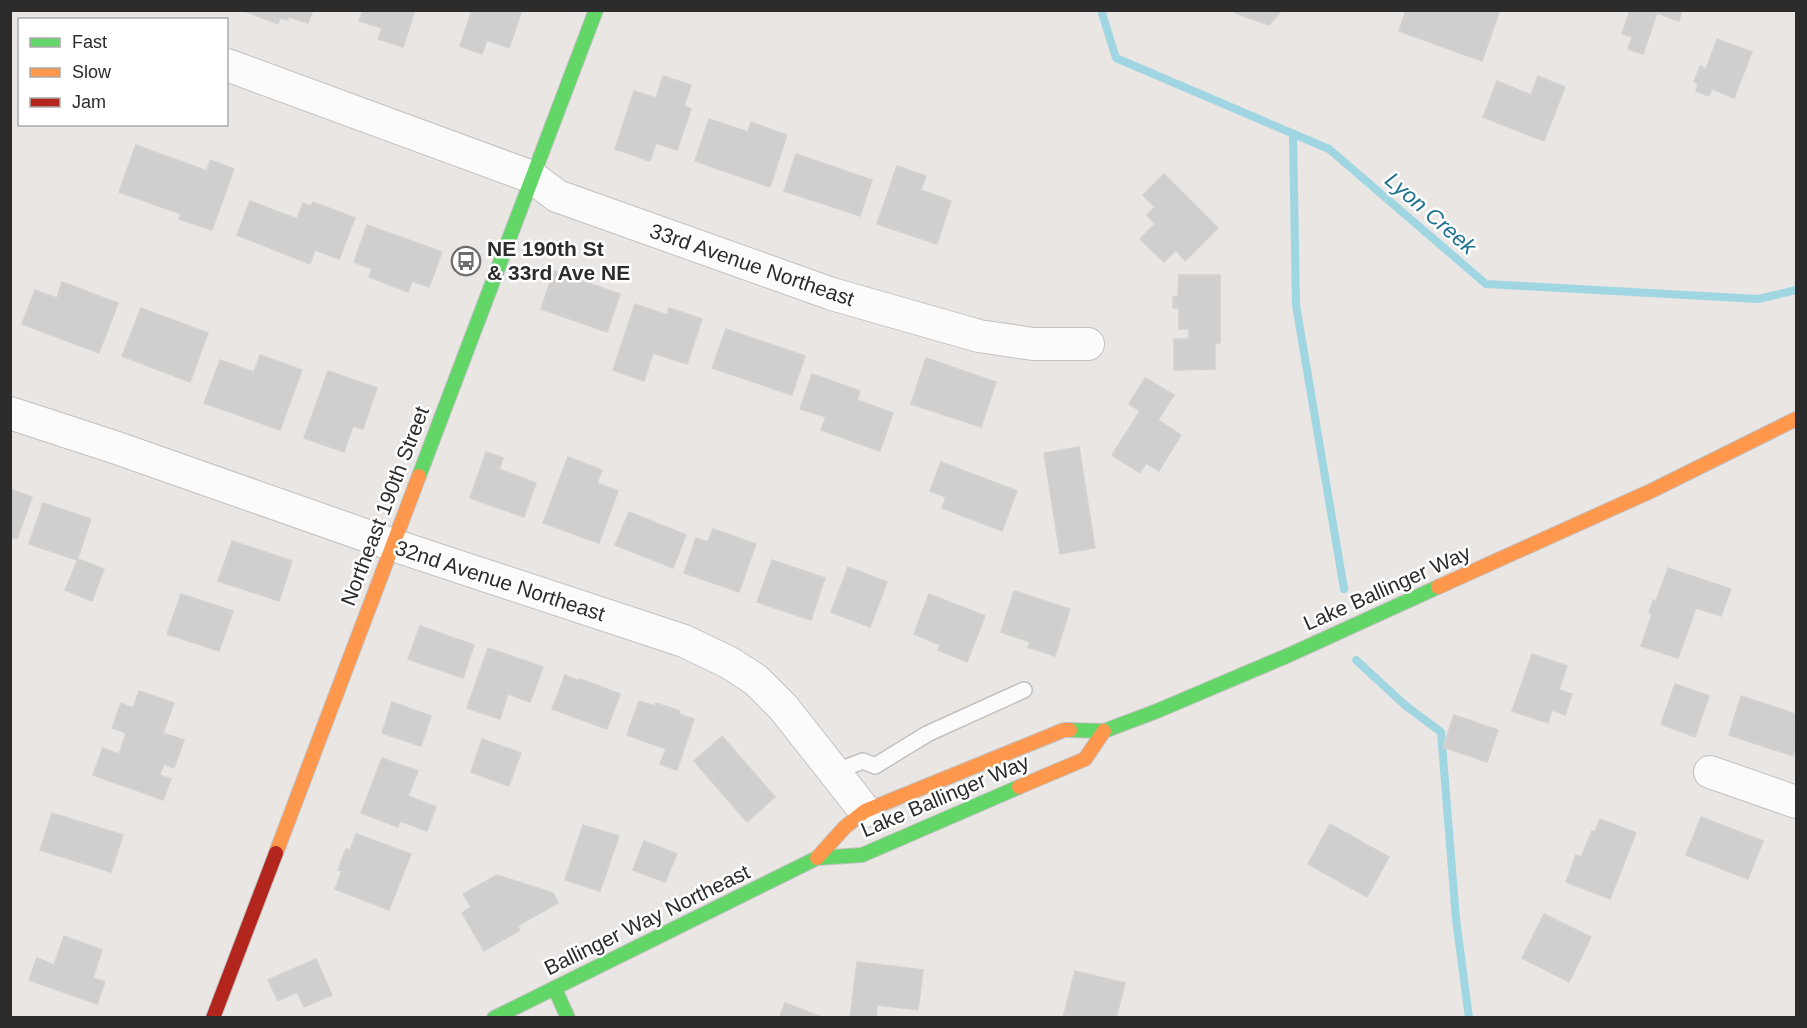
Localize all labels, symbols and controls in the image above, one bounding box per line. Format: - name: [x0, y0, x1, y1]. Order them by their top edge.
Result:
- legend: [18, 18, 228, 126]
- text: Fast: [72, 32, 107, 52]
- text: Slow: [72, 62, 112, 82]
- text: Jam: [72, 92, 106, 112]
- water label: Lyon Creek: [1380, 167, 1482, 260]
- street label: 33rd Avenue Northeast: [647, 219, 857, 310]
- place label: NE 190th St & 33rd Ave NE: [487, 237, 630, 284]
- bus stop icon: NE 190th St & 33rd Ave NE: [450, 245, 482, 277]
- street label: Northeast 190th Street: [336, 403, 433, 609]
- street label: 32nd Avenue Northeast: [392, 536, 608, 625]
- street label: Lake Ballinger Way: [1300, 540, 1474, 635]
- street label: Lake Ballinger Way: [857, 750, 1033, 841]
- street label: Ballinger Way Northeast: [540, 860, 753, 979]

